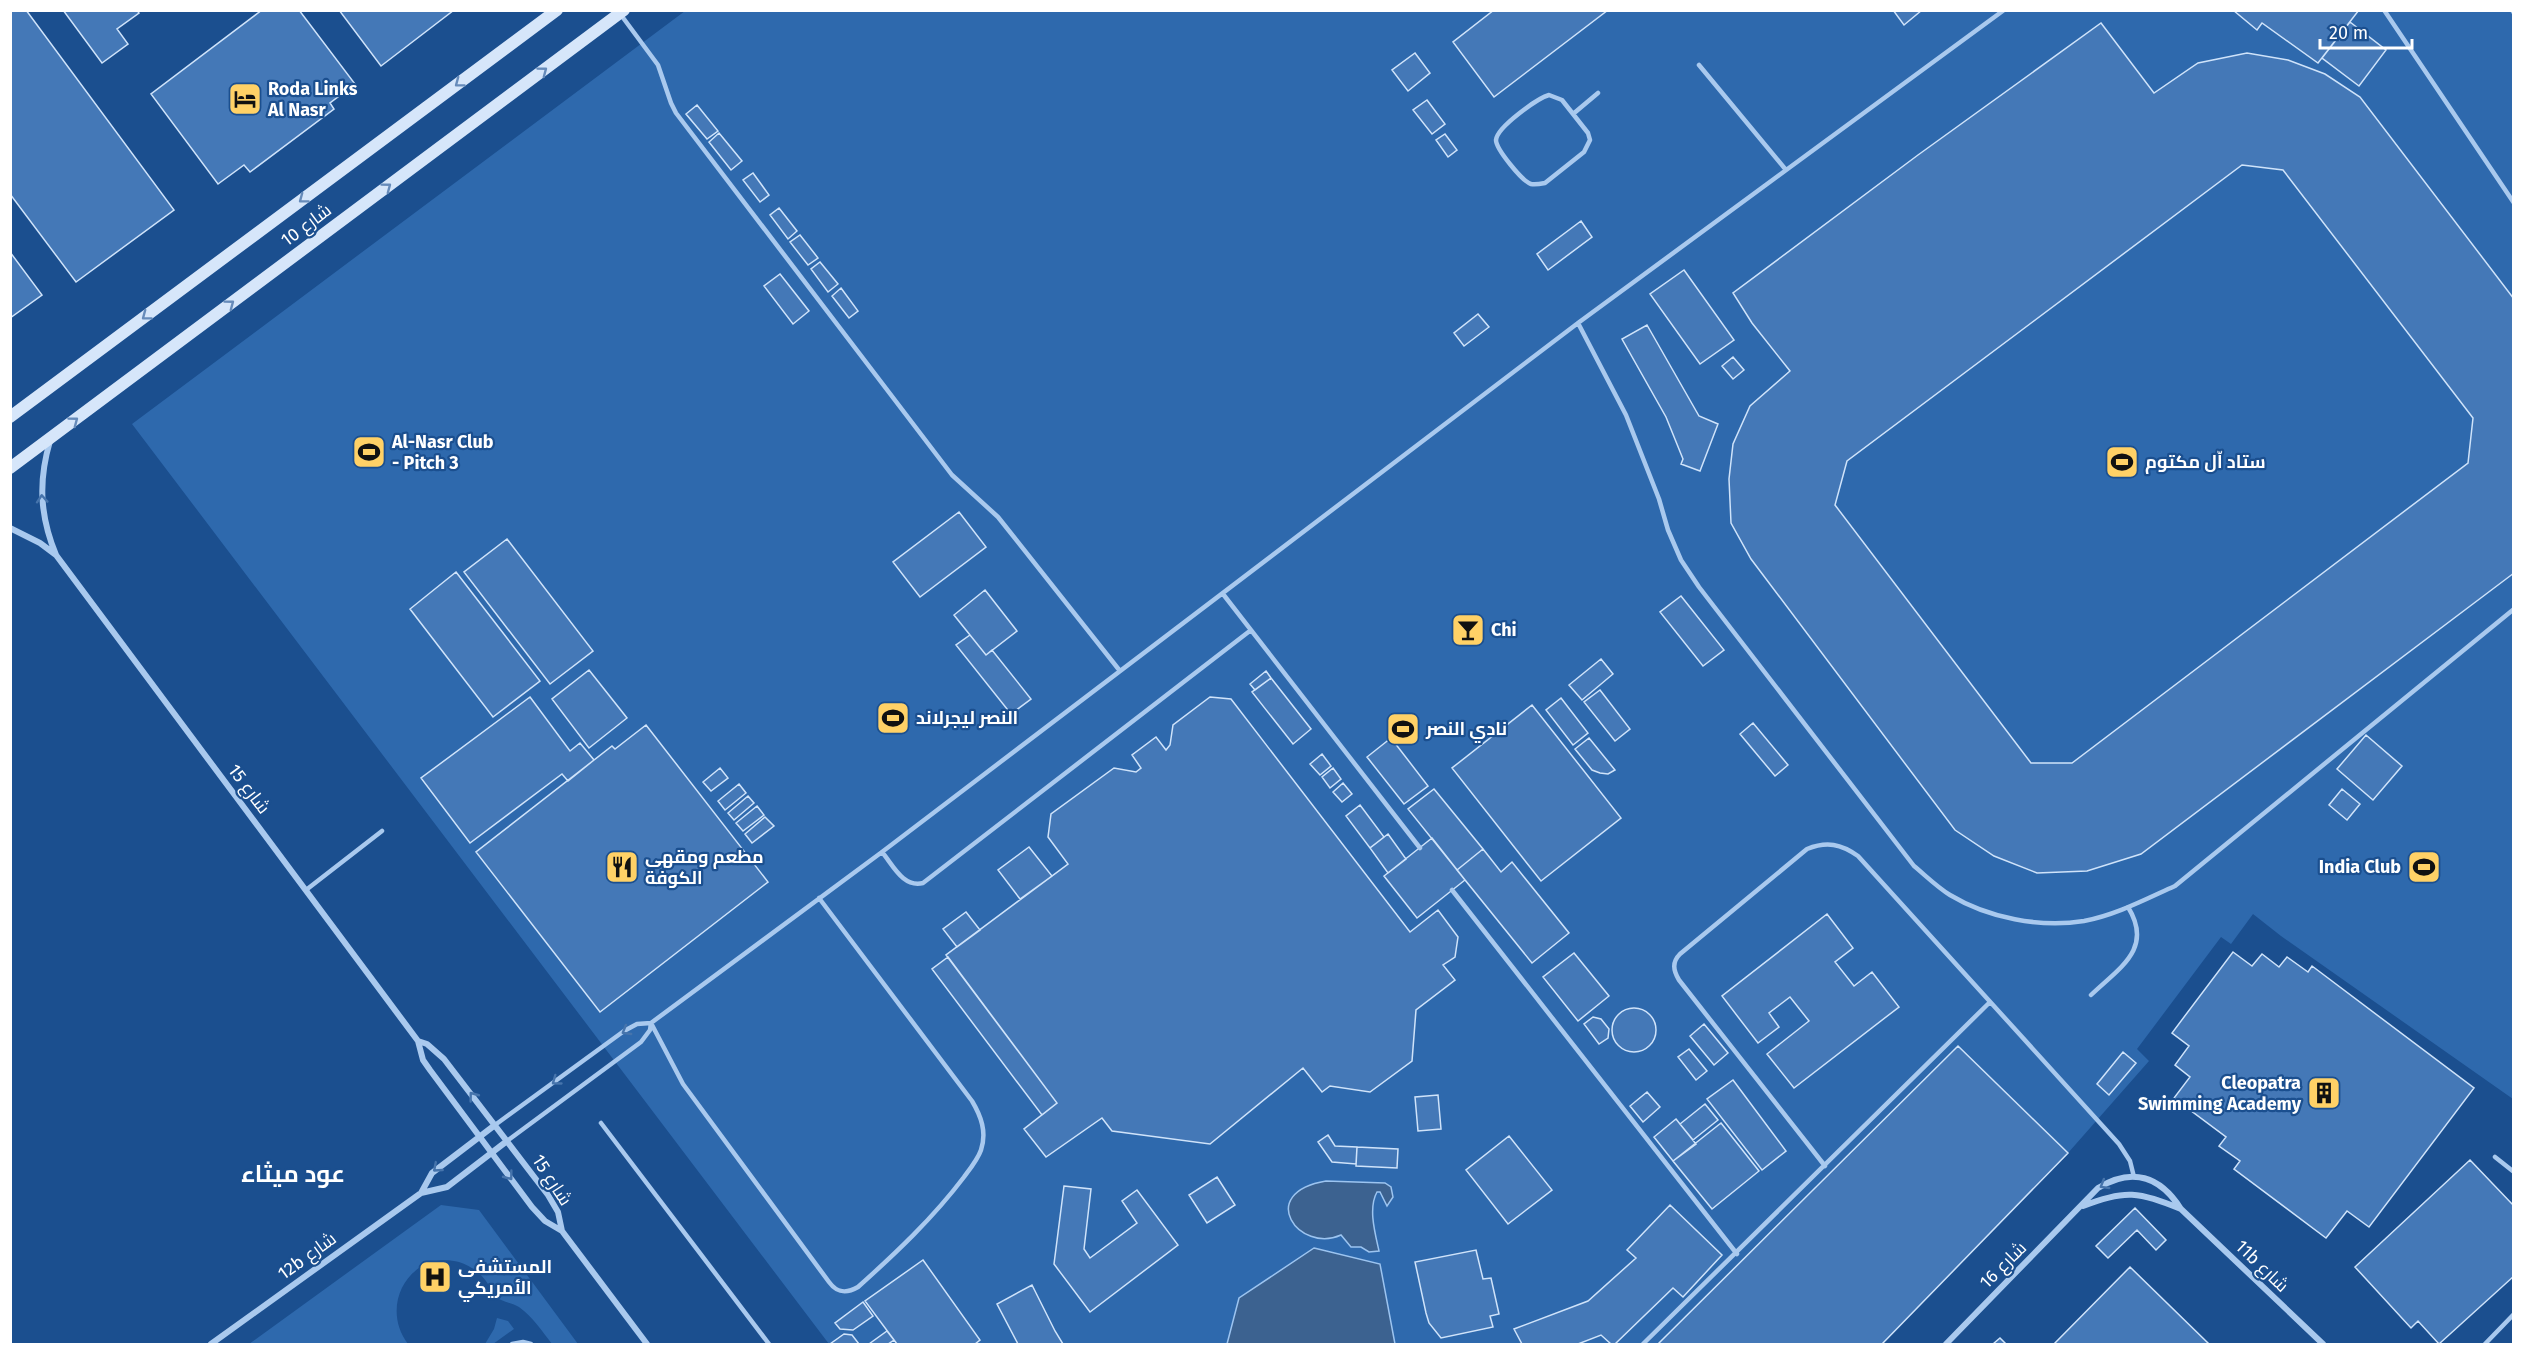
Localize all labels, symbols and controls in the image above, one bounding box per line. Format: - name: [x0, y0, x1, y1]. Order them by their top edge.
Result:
- scale bar: [2320, 12, 2412, 50]
- text: 20 m: [2329, 22, 2368, 44]
- one-way arrow: [536, 67, 547, 78]
- one-way arrow: [455, 76, 466, 87]
- place label: Roda Links Al Nasr: [267, 78, 358, 121]
- hotel icon: Roda Links Al Nasr: [227, 81, 263, 117]
- one-way arrow: [380, 184, 391, 195]
- one-way arrow: [298, 192, 309, 203]
- street label: شارع 10: [276, 199, 336, 252]
- one-way arrow: [224, 300, 235, 311]
- one-way arrow: [142, 308, 153, 319]
- one-way arrow: [68, 417, 79, 428]
- place label: Al-Nasr Club - Pitch 3: [391, 431, 494, 474]
- sports icon: Al-Nasr Club - Pitch 3: [351, 434, 387, 470]
- sports icon: ستاد اّل مكتوم: [2104, 444, 2140, 480]
- place label: ستاد اّل مكتوم: [2145, 450, 2266, 474]
- one-way arrow: [35, 495, 48, 504]
- bar icon: Chi: [1450, 612, 1486, 648]
- place label: Chi: [1491, 619, 1517, 641]
- sports icon: النصر ليجرلاند: [875, 700, 911, 736]
- place label: النصر ليجرلاند: [916, 707, 1018, 729]
- sports icon: نادي النصر: [1385, 711, 1421, 747]
- place label: نادي النصر: [1425, 718, 1507, 743]
- street label: شارع 15: [222, 760, 275, 819]
- place label: مطعم ومقهى الكوفة: [645, 846, 764, 889]
- restaurant icon: مطعم ومقهى الكوفة: [604, 849, 640, 885]
- sports icon: India Club: [2406, 849, 2442, 885]
- place label: India Club: [2319, 856, 2401, 878]
- one-way arrow: [622, 1023, 632, 1035]
- place label: Cleopatra Swimming Academy: [2138, 1072, 2302, 1115]
- one-way arrow: [551, 1074, 562, 1085]
- building icon: Cleopatra Swimming Academy: [2306, 1075, 2342, 1111]
- one-way arrow: [469, 1092, 480, 1103]
- street label: شارع 15: [527, 1150, 577, 1210]
- district label: عود ميثاء: [241, 1160, 345, 1188]
- one-way arrow: [433, 1161, 444, 1172]
- one-way arrow: [501, 1169, 512, 1180]
- one-way arrow: [2100, 1178, 2110, 1189]
- street label: 12b شارع: [273, 1227, 341, 1285]
- street label: 11b شارع: [2230, 1235, 2293, 1297]
- street label: شارع 16: [1975, 1237, 2032, 1294]
- place label: المستشفى الأمريكي: [458, 1256, 552, 1303]
- hospital icon: المستشفى الأمريكي: [417, 1259, 453, 1295]

